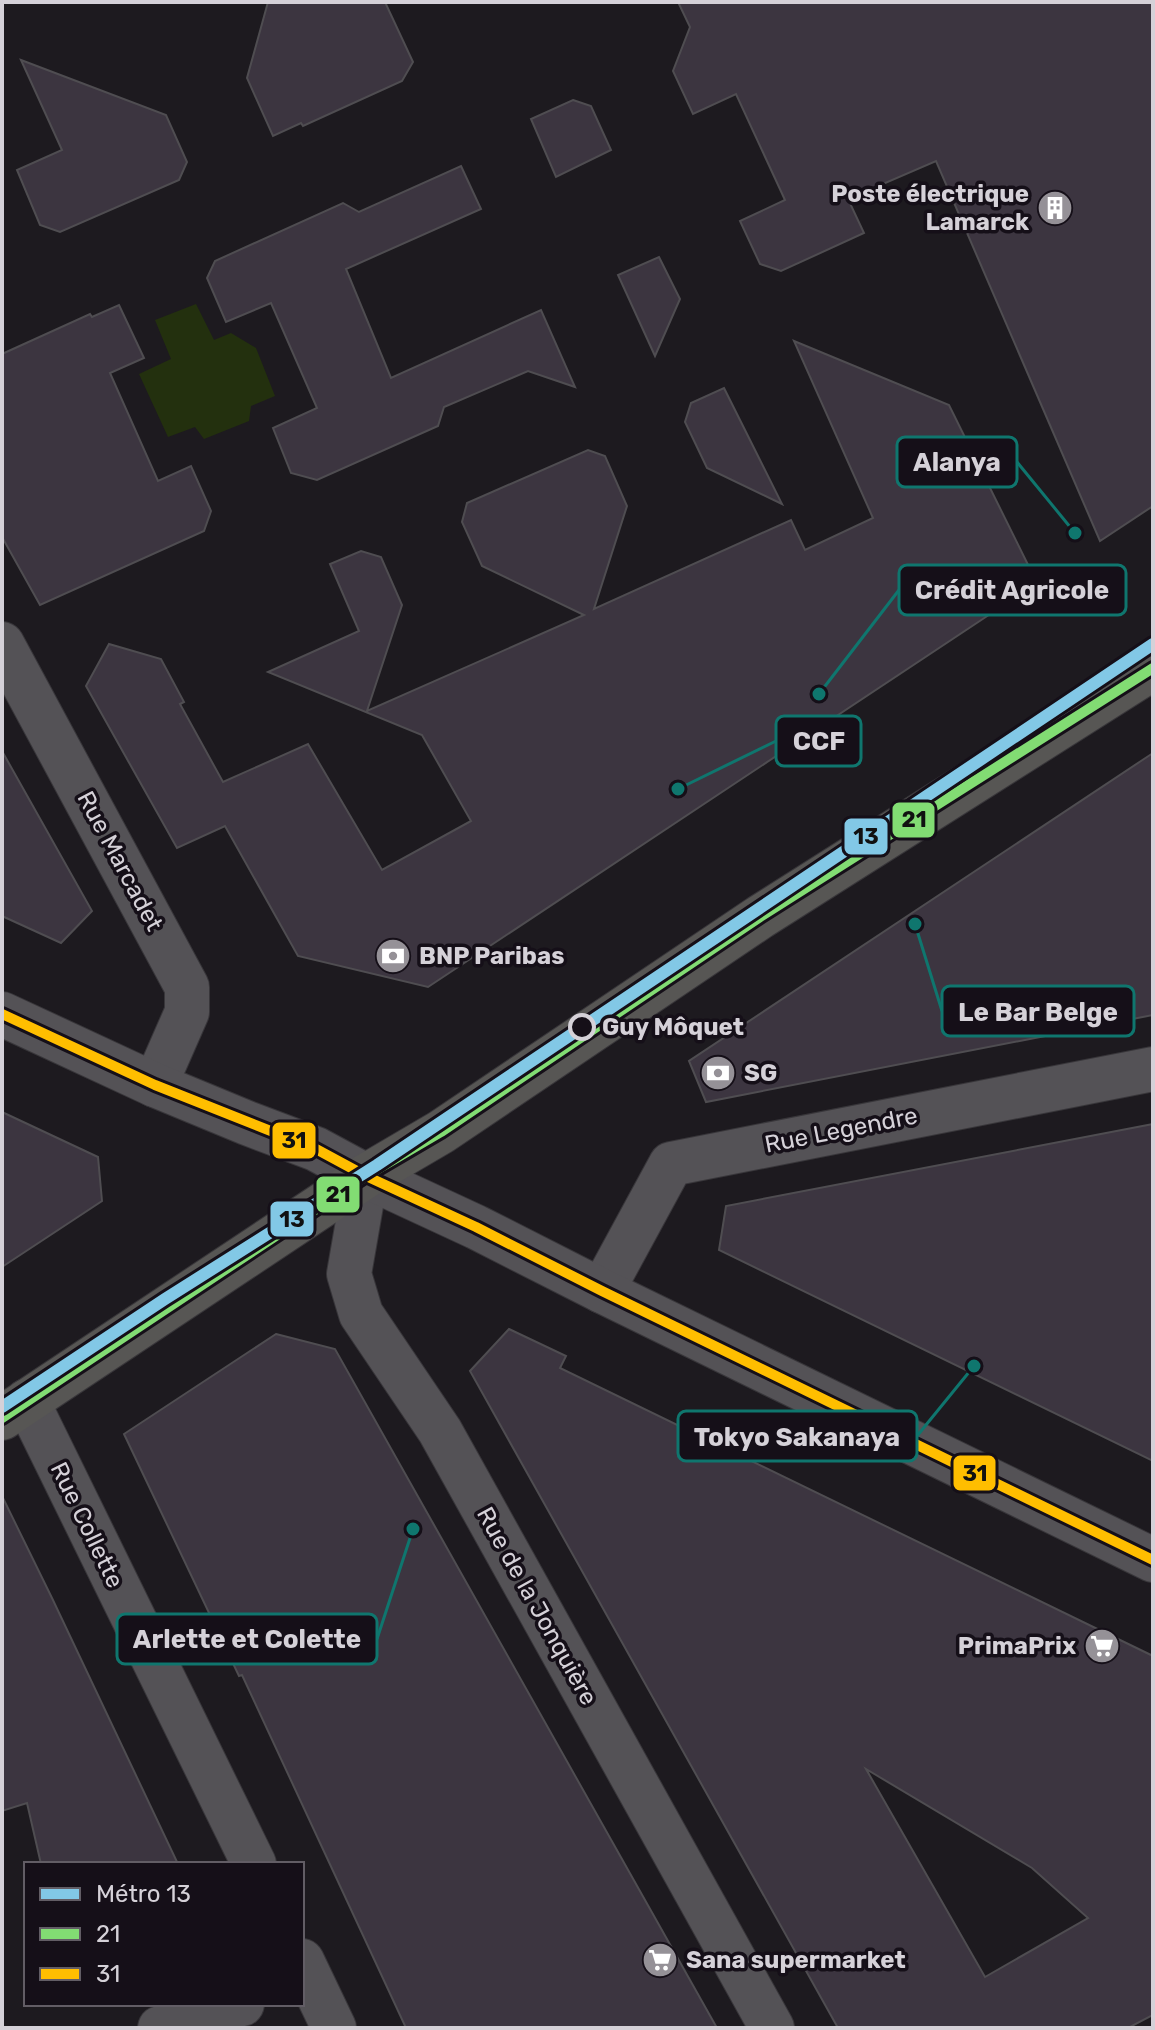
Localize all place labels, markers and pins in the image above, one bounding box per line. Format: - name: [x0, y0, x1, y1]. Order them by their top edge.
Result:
- place label: Poste électrique Lamarck: [831, 180, 1029, 236]
- building icon: Poste électrique Lamarck: [1036, 189, 1074, 227]
- callout: Alanya: [897, 437, 1017, 487]
- callout: Crédit Agricole: [899, 565, 1126, 615]
- callout: CCF: [776, 716, 861, 766]
- bank icon: BNP Paribas: [374, 937, 412, 975]
- place label: BNP Paribas: [419, 942, 564, 970]
- callout: Le Bar Belge: [942, 986, 1134, 1036]
- place label: Guy Môquet: [602, 1013, 744, 1041]
- marker: Guy Môquet: [569, 1014, 595, 1040]
- bank icon: SG: [699, 1054, 737, 1092]
- place label: SG: [744, 1059, 777, 1087]
- callout: Tokyo Sakanaya: [678, 1411, 917, 1461]
- callout: Arlette et Colette: [117, 1614, 377, 1664]
- supermarket icon: PrimaPrix: [1083, 1627, 1121, 1665]
- place label: PrimaPrix: [958, 1632, 1076, 1660]
- supermarket icon: Sana supermarket: [641, 1941, 679, 1979]
- place label: Sana supermarket: [686, 1946, 906, 1974]

